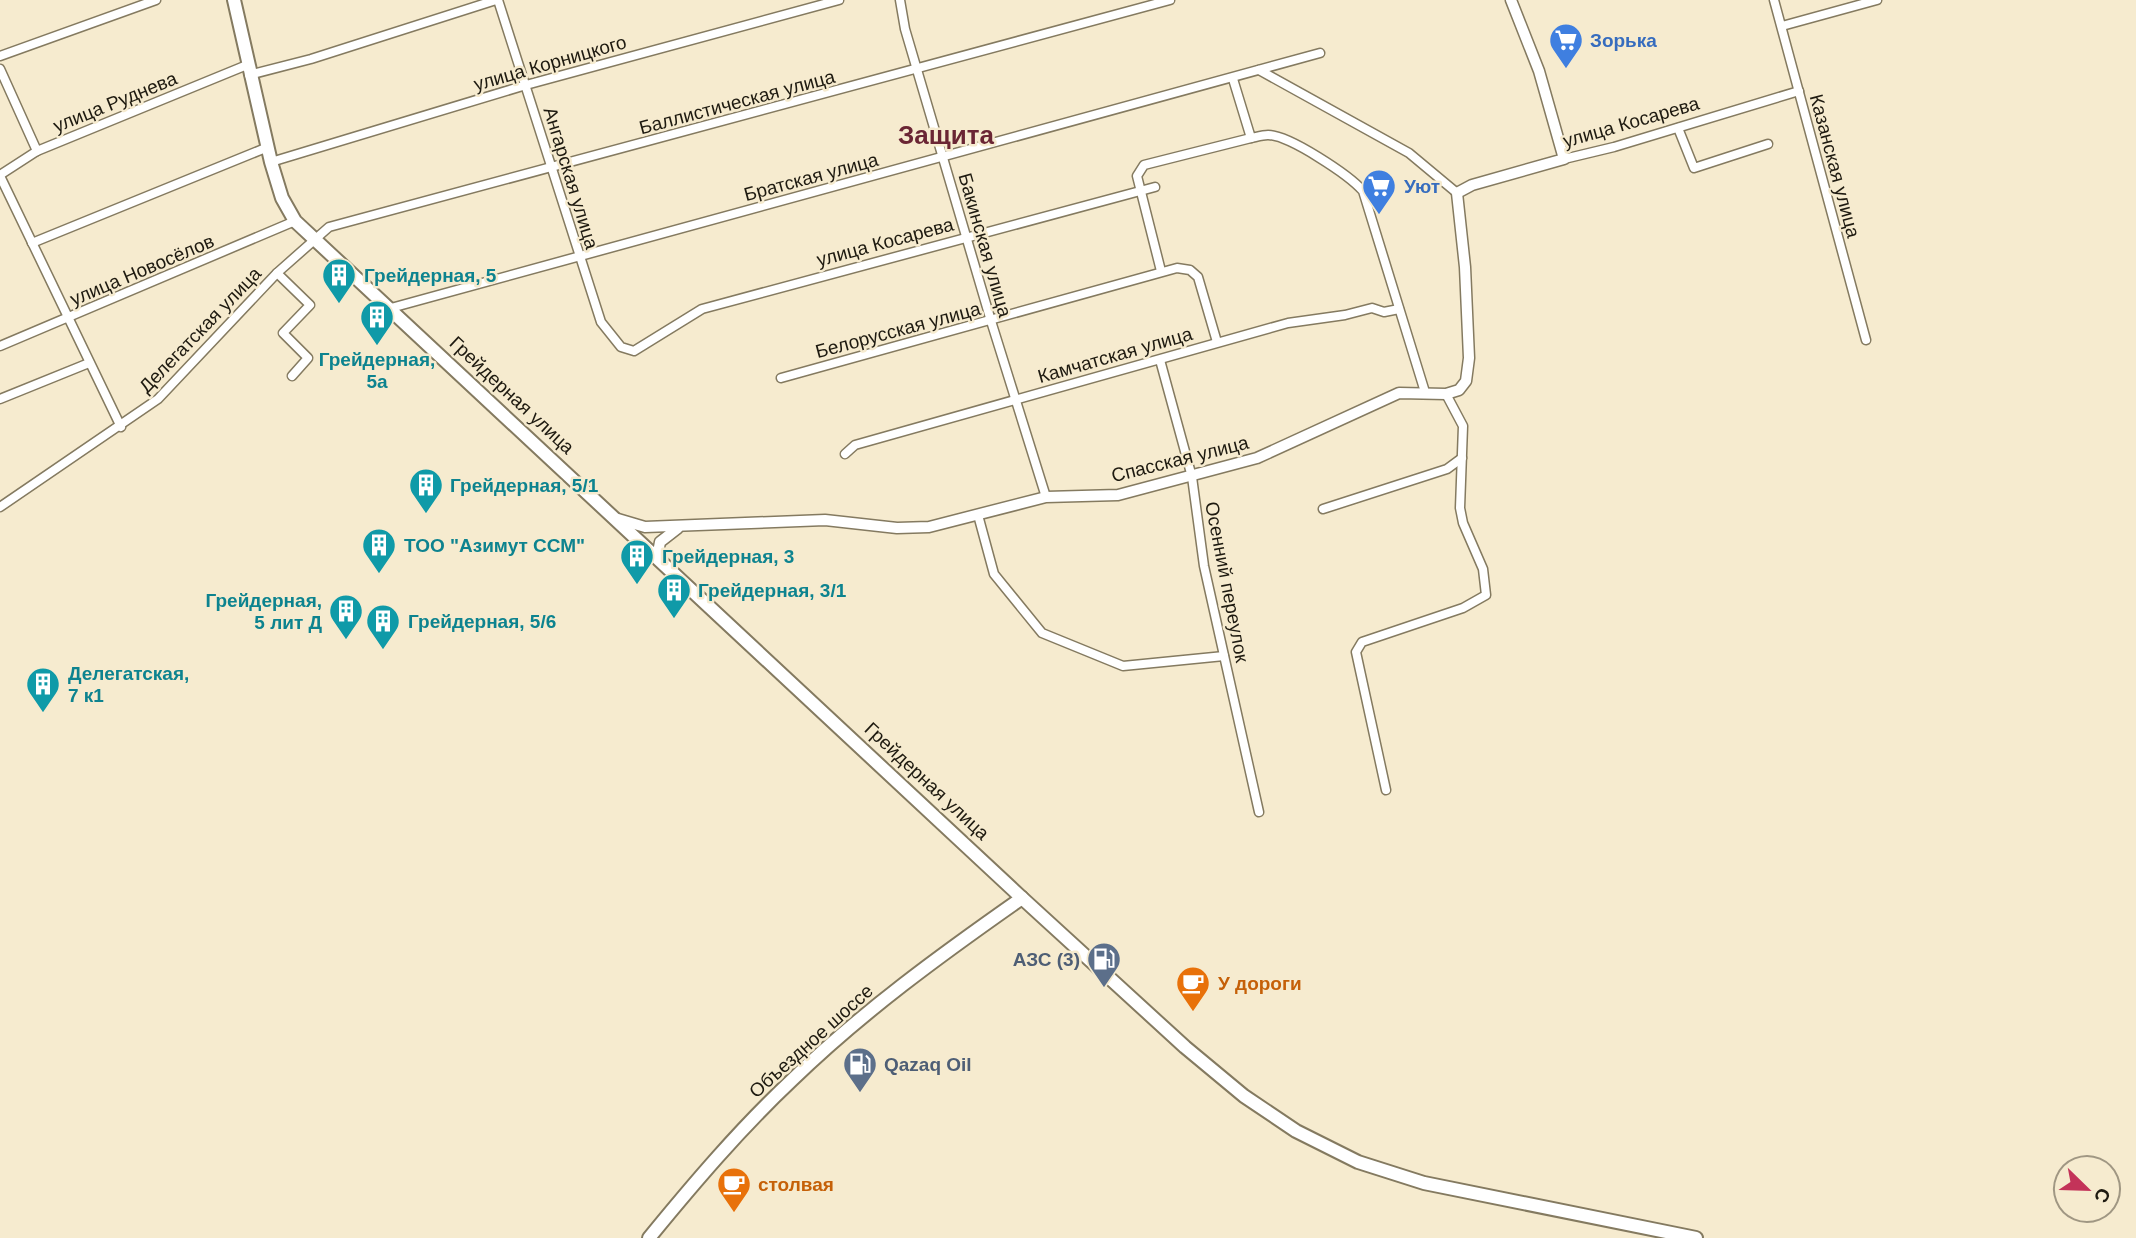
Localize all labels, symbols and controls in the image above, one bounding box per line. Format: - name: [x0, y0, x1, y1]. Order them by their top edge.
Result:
- supermarket icon: Зорька: [1547, 21, 1585, 70]
- place label: Зорька: [1590, 30, 1657, 51]
- street label: улица Корницкого: [471, 31, 629, 95]
- street label: Баллистическая улица: [637, 66, 838, 138]
- street label: улица Руднева: [50, 67, 180, 136]
- street label: улица Косарева: [1560, 92, 1702, 151]
- street label: Казанская улица: [1806, 92, 1864, 241]
- street label: Ангарская улица: [539, 104, 603, 252]
- district label: Защита: [898, 120, 994, 150]
- street label: Братская улица: [741, 149, 881, 205]
- supermarket icon: Уют: [1360, 167, 1398, 216]
- street label: Бакинская улица: [954, 170, 1016, 320]
- place label: Уют: [1404, 176, 1440, 197]
- street label: улица Косарева: [814, 214, 956, 270]
- street label: улица Новосёлов: [67, 230, 217, 310]
- building icon: Грейдерная, 5: [320, 256, 358, 305]
- street label: Делегатская улица: [135, 263, 266, 397]
- place label: Грейдерная, 5: [364, 265, 497, 286]
- building icon: Грейдерная, 5а: [358, 298, 396, 347]
- street label: Белорусская улица: [813, 298, 983, 362]
- street label: Камчатская улица: [1035, 323, 1195, 387]
- street label: Грейдерная улица: [446, 332, 579, 458]
- place label: Грейдерная, 5а: [319, 349, 435, 392]
- street label: Спасская улица: [1109, 432, 1251, 486]
- building icon: Грейдерная, 5/1: [407, 466, 445, 515]
- place label: Грейдерная, 5/1: [450, 475, 599, 496]
- street label: Осенний переулок: [1201, 500, 1253, 665]
- building icon: ТОО "Азимут ССМ": [360, 526, 398, 575]
- place label: ТОО "Азимут ССМ": [404, 535, 585, 556]
- building icon: Грейдерная, 3: [618, 537, 656, 586]
- place label: Грейдерная, 3: [662, 546, 794, 567]
- building icon: Грейдерная, 3/1: [655, 571, 693, 620]
- place label: Грейдерная, 3/1: [698, 580, 847, 601]
- place label: Грейдерная, 5 лит Д: [205, 590, 322, 633]
- building icon: Грейдерная, 5 лит Д: [327, 592, 365, 641]
- building icon: Грейдерная, 5/6: [364, 602, 402, 651]
- place label: Грейдерная, 5/6: [408, 611, 556, 632]
- place label: Делегатская, 7 к1: [68, 663, 189, 706]
- building icon: Делегатская, 7 к1: [24, 665, 62, 714]
- street label: Грейдерная улица: [861, 718, 994, 844]
- fuel station icon: АЗС (3): [1085, 940, 1123, 989]
- place label: АЗС (3): [1013, 949, 1080, 970]
- cafe icon: У дороги: [1174, 964, 1212, 1013]
- place label: У дороги: [1218, 973, 1302, 994]
- street label: Объездное шоссе: [745, 980, 877, 1102]
- fuel station icon: Qazaq Oil: [841, 1045, 879, 1094]
- place label: Qazaq Oil: [884, 1054, 972, 1075]
- north arrow: [2052, 1154, 2122, 1224]
- cafe icon: столвая: [715, 1165, 753, 1214]
- place label: столвая: [758, 1174, 834, 1195]
- text: С: [2090, 1185, 2115, 1206]

